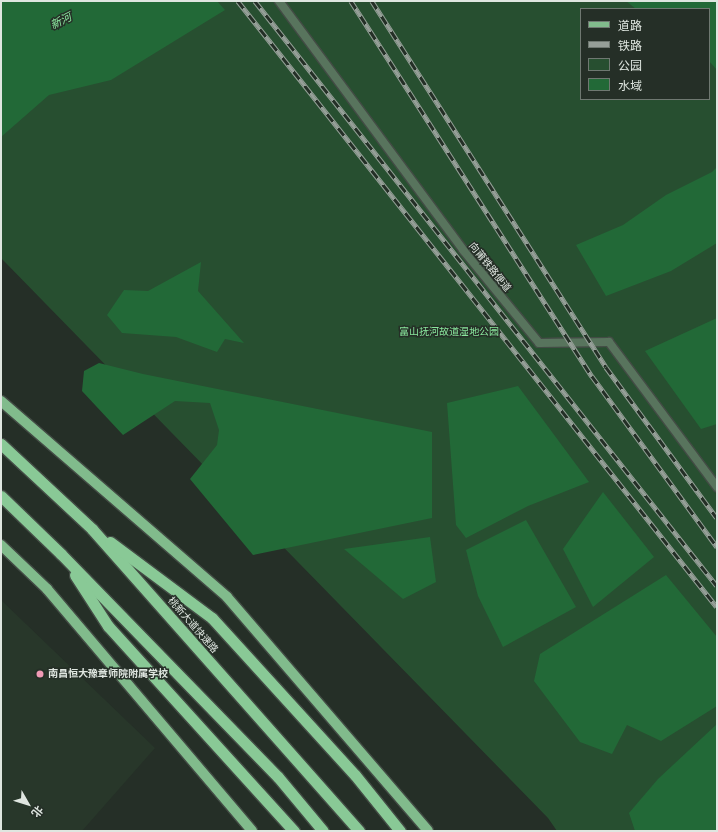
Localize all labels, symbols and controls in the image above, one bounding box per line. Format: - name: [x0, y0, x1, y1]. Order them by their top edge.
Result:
- legend: [580, 8, 710, 100]
- water label: 新河: [48, 10, 74, 32]
- text: 道路: [618, 18, 642, 33]
- text: 铁路: [618, 38, 642, 53]
- text: 公园: [618, 58, 642, 73]
- text: 水域: [618, 78, 642, 93]
- street label: 向莆铁路便道: [466, 240, 514, 294]
- park label: 富山抚河故道湿地公园: [399, 326, 499, 338]
- street label: 桃新大道快速路: [166, 595, 220, 655]
- place label: 南昌恒大豫章师院附属学校: [48, 668, 168, 680]
- marker: 南昌恒大豫章师院附属学校: [35, 669, 45, 679]
- north arrow: [8, 784, 48, 824]
- text: 北: [28, 803, 46, 820]

